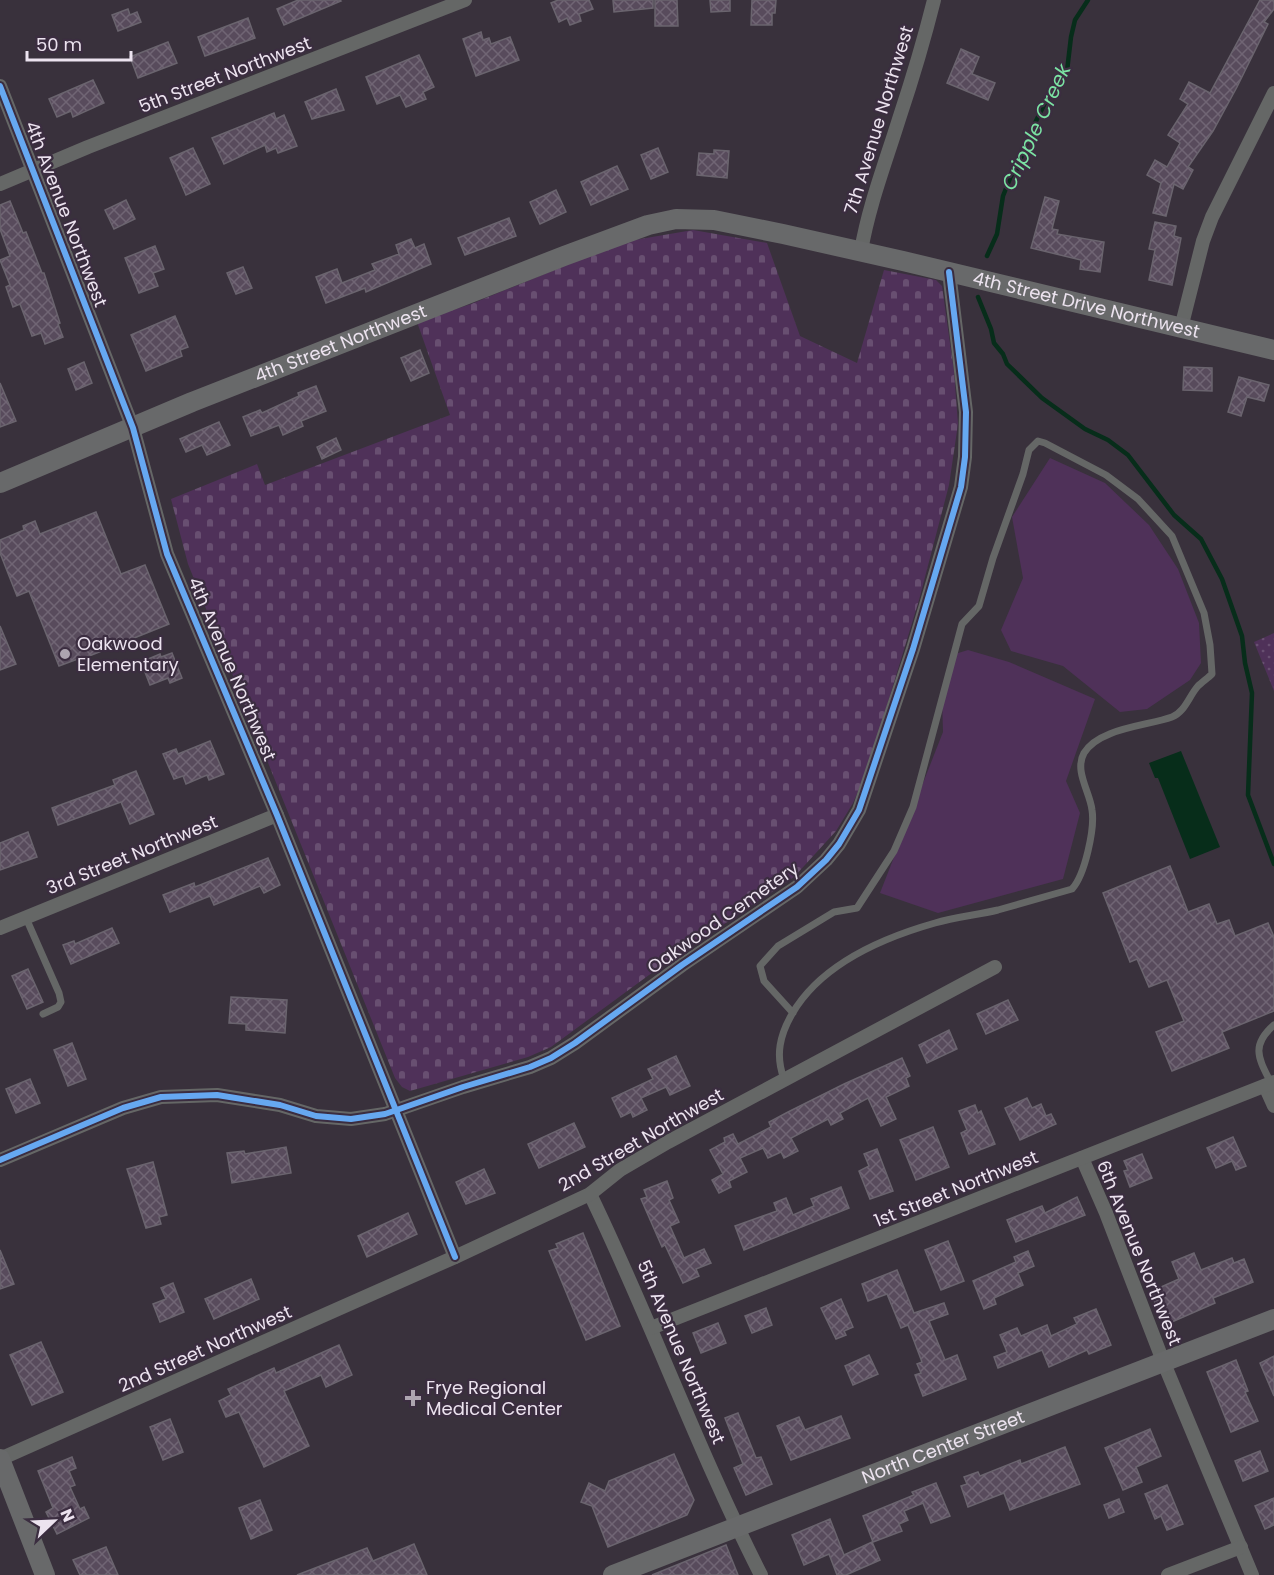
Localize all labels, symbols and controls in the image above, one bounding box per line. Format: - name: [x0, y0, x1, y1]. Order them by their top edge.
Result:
- street label: 7th Avenue Northwest: [838, 23, 919, 217]
- scale bar: [27, 24, 130, 62]
- street label: 5th Street Northwest: [135, 30, 315, 119]
- text: 50 m: [36, 32, 82, 57]
- water label: Cripple Creek: [995, 58, 1078, 195]
- street label: 4th Avenue Northwest: [19, 117, 114, 310]
- street label: 4th Street Drive Northwest: [970, 265, 1202, 344]
- street label: 4th Street Northwest: [251, 298, 430, 388]
- street label: 4th Avenue Northwest: [182, 573, 283, 765]
- place label: Oakwood Elementary: [77, 631, 179, 677]
- marker: Oakwood Elementary: [58, 647, 72, 661]
- street label: 3rd Street Northwest: [42, 809, 221, 900]
- street label: Oakwood Cemetery: [642, 856, 803, 979]
- street label: 2nd Street Northwest: [553, 1082, 728, 1197]
- street label: 1st Street Northwest: [870, 1144, 1042, 1233]
- street label: 6th Avenue Northwest: [1091, 1157, 1188, 1349]
- street label: 5th Avenue Northwest: [631, 1256, 732, 1448]
- street label: 2nd Street Northwest: [114, 1299, 295, 1398]
- place label: Frye Regional Medical Center: [426, 1375, 563, 1421]
- marker: Frye Regional Medical Center: [404, 1389, 422, 1407]
- street label: North Center Street: [858, 1404, 1028, 1489]
- north arrow: [24, 1491, 84, 1551]
- text: N: [54, 1505, 80, 1525]

